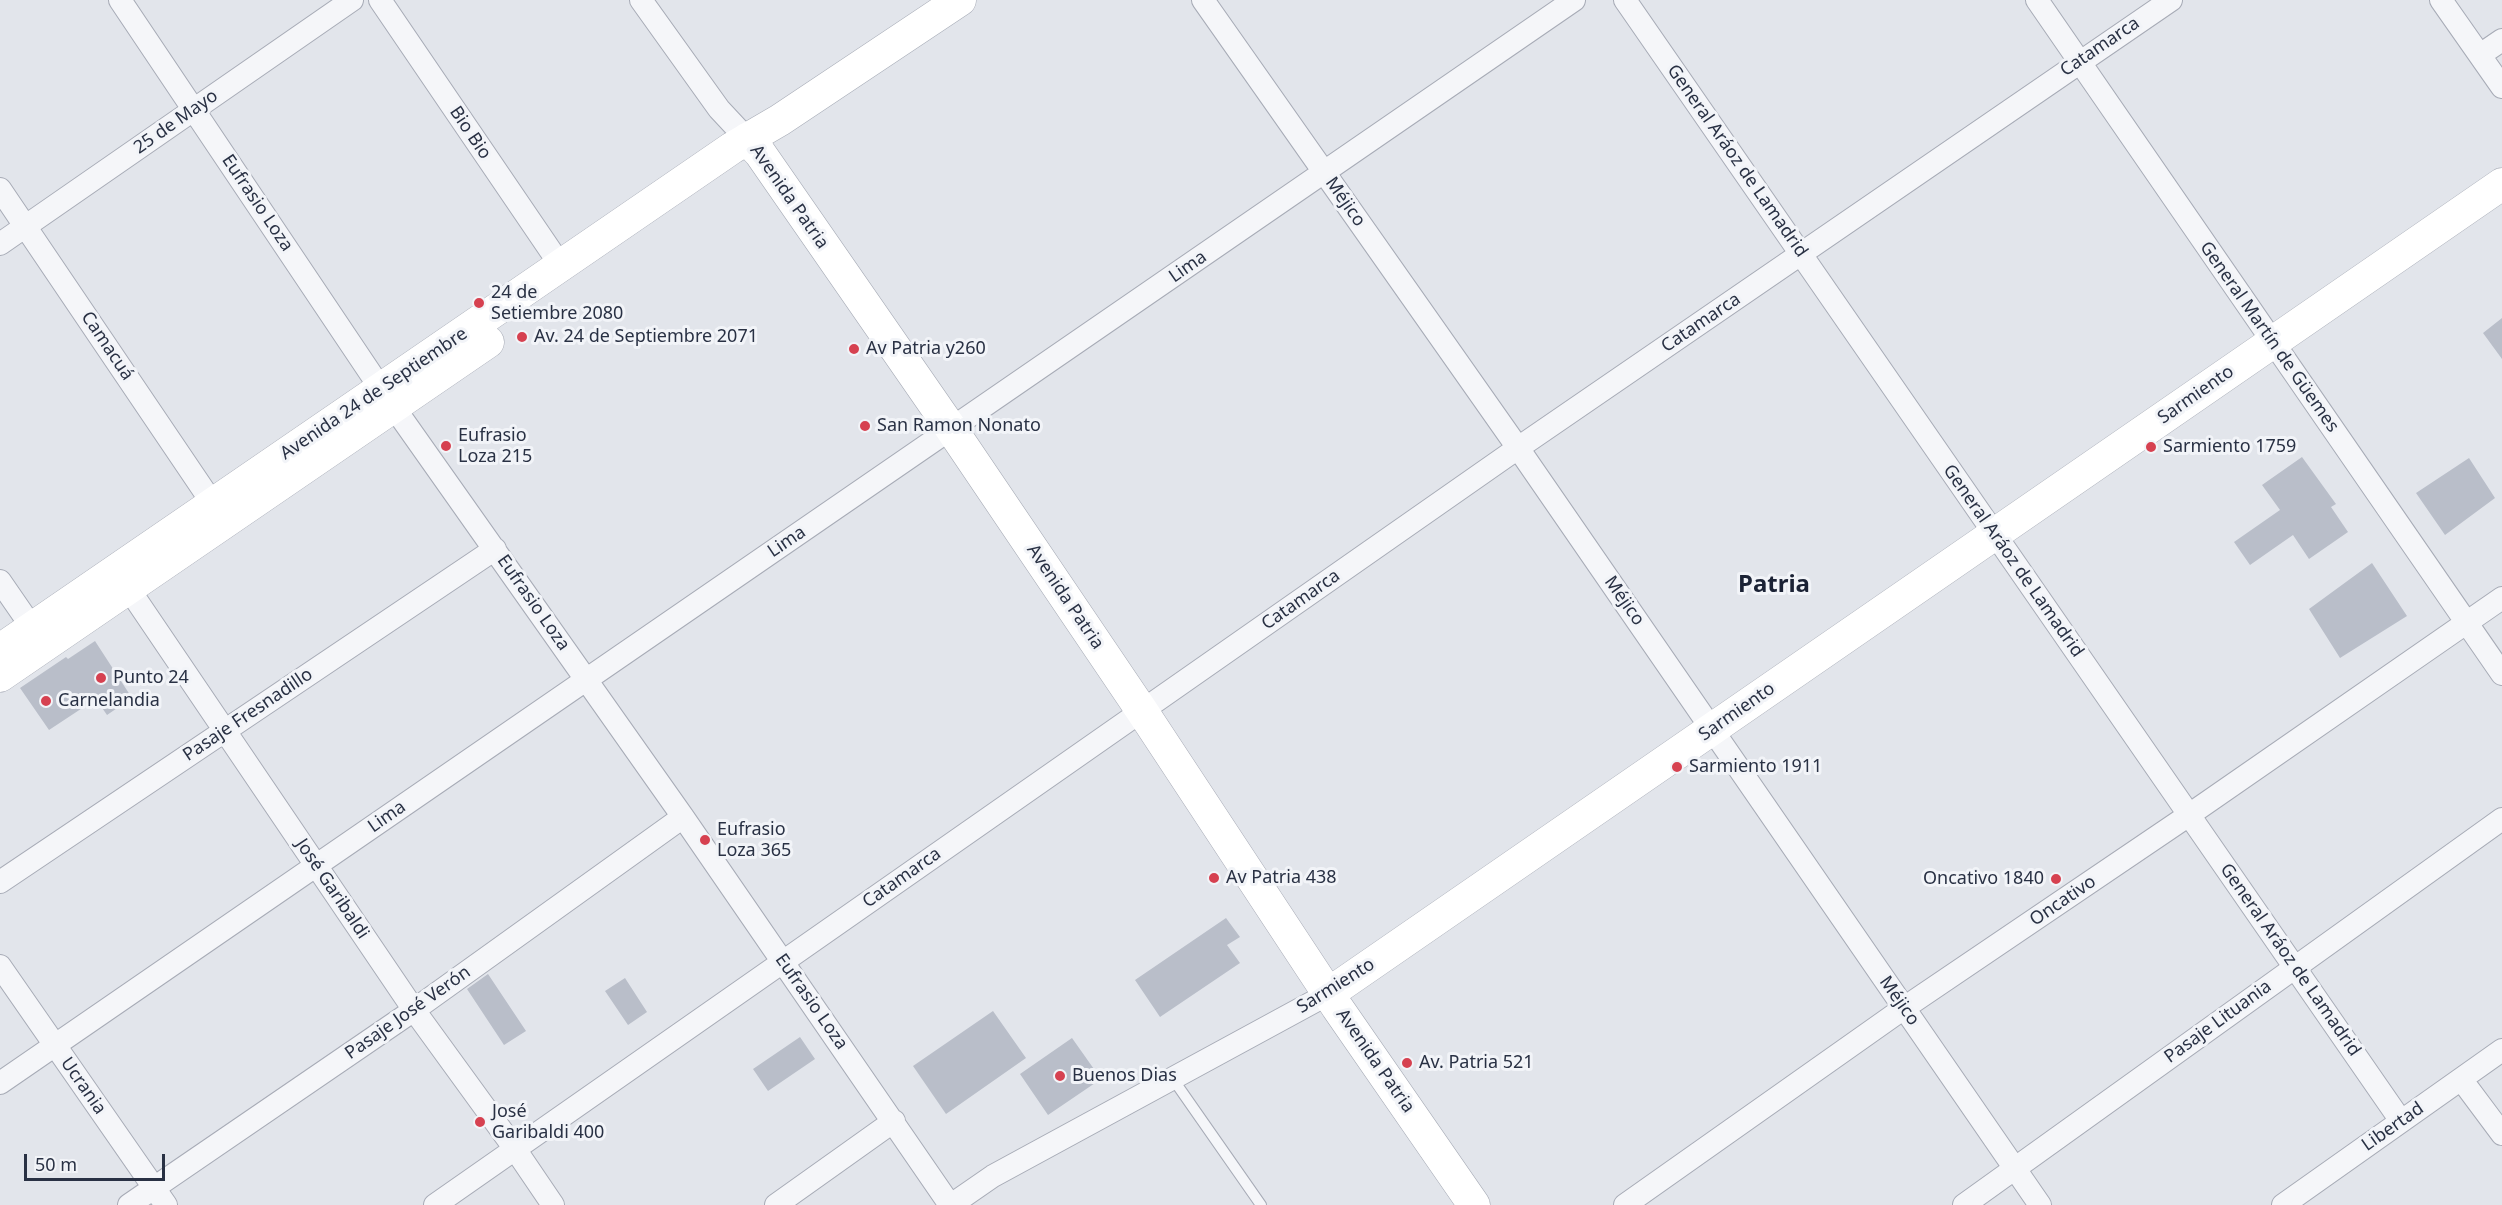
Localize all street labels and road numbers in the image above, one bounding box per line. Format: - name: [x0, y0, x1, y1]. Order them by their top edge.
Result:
- street label: Catamarca: [2056, 13, 2144, 81]
- street label: General Aráoz de Lamadrid: [1662, 61, 1812, 261]
- street label: 25 de Mayo: [130, 85, 222, 159]
- street label: Bio Bio: [445, 102, 495, 164]
- street label: Avenida Patria: [745, 141, 833, 253]
- street label: Eufrasio Loza: [217, 151, 297, 255]
- street label: Méjico: [1320, 173, 1370, 231]
- street label: General Martín de Güemes: [2195, 238, 2343, 436]
- street label: Lima: [1165, 246, 1211, 288]
- street label: Catamarca: [1657, 289, 1745, 357]
- street label: Camacuá: [76, 308, 138, 384]
- street label: Avenida 24 de Septiembre: [276, 323, 472, 465]
- street label: Sarmiento: [2154, 361, 2238, 429]
- street label: General Aráoz de Lamadrid: [1938, 461, 2088, 661]
- street label: Lima: [764, 522, 810, 562]
- street label: Avenida Patria: [1022, 540, 1108, 654]
- street label: Eufrasio Loza: [492, 551, 574, 655]
- street label: Catamarca: [1258, 565, 1344, 635]
- street label: Méjico: [1599, 572, 1649, 630]
- street label: Pasaje Fresnadillo: [179, 664, 317, 766]
- street label: Sarmiento: [1695, 678, 1779, 746]
- street label: Lima: [364, 796, 410, 838]
- street label: José Garibaldi: [291, 835, 373, 943]
- street label: Catamarca: [859, 843, 945, 913]
- street label: General Aráoz de Lamadrid: [2215, 860, 2365, 1060]
- street label: Oncativo: [2026, 871, 2100, 931]
- street label: Eufrasio Loza: [770, 950, 852, 1054]
- street label: Sarmiento: [1293, 954, 1379, 1018]
- street label: Pasaje José Verón: [341, 962, 475, 1064]
- street label: Méjico: [1874, 972, 1924, 1030]
- street label: Pasaje Lituania: [2160, 976, 2276, 1068]
- street label: Avenida Patria: [1331, 1005, 1419, 1117]
- street label: Ucrania: [56, 1053, 110, 1119]
- street label: Libertad: [2358, 1098, 2428, 1156]

